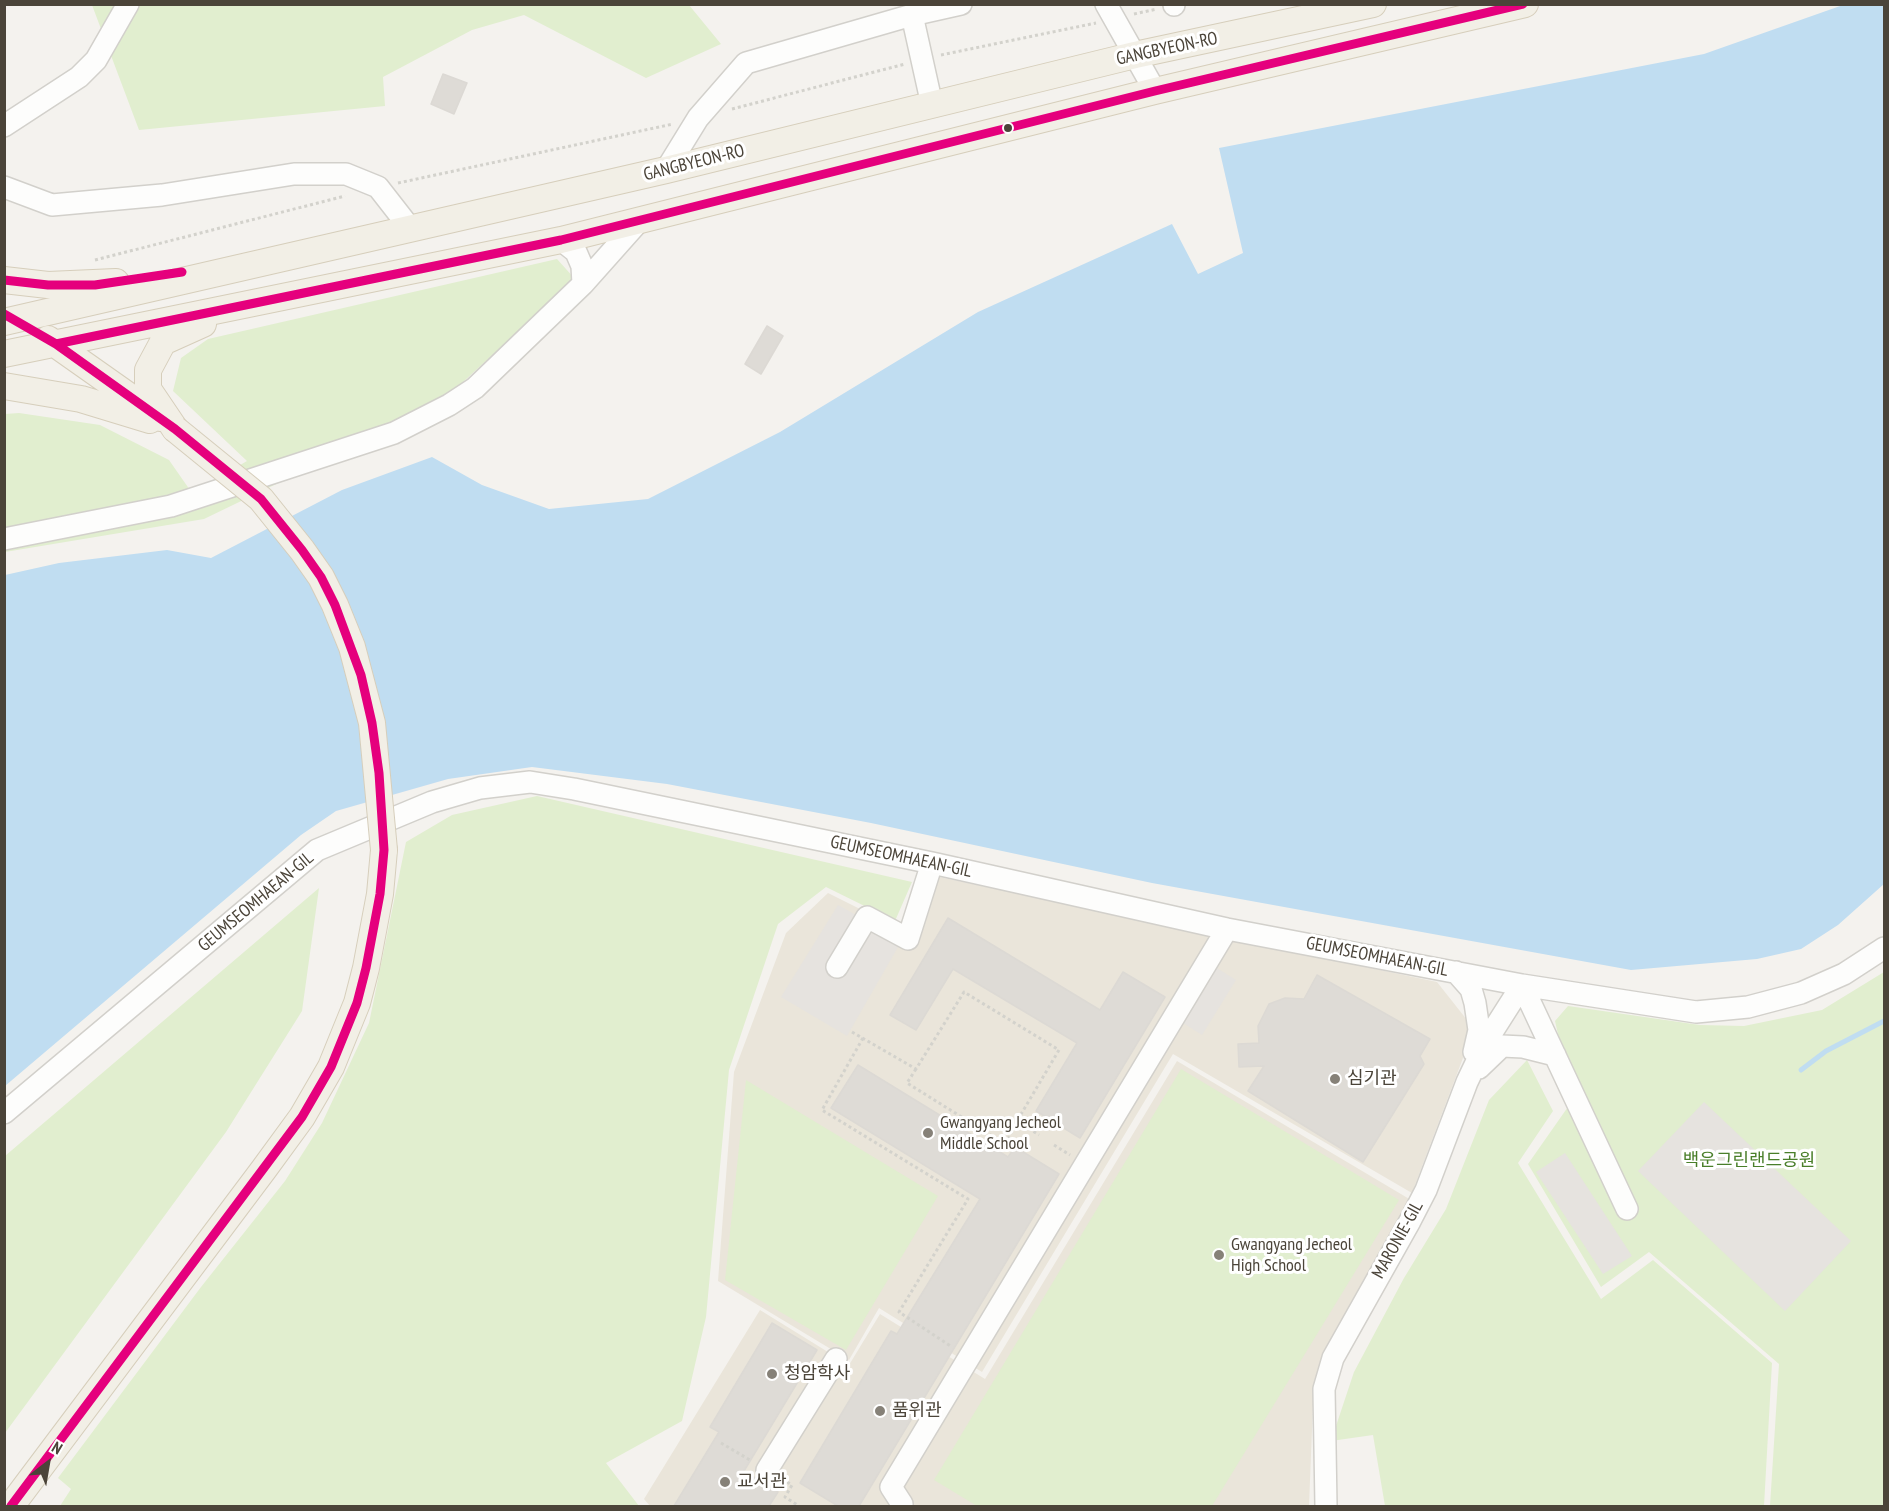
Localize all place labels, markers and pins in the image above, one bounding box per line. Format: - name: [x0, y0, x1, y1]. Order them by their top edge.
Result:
- unlabelled marker: [1002, 122, 1014, 134]
- place label: 심기관: [1347, 1068, 1397, 1090]
- marker: 심기관: [1328, 1072, 1342, 1086]
- place label: Gwangyang Jecheol Middle School: [940, 1112, 1061, 1154]
- marker: Gwangyang Jecheol Middle School: [921, 1126, 935, 1140]
- place label: Gwangyang Jecheol High School: [1231, 1234, 1352, 1276]
- marker: Gwangyang Jecheol High School: [1212, 1248, 1226, 1262]
- place label: 청암학사: [784, 1363, 850, 1385]
- marker: 청암학사: [765, 1367, 779, 1381]
- place label: 품위관: [892, 1400, 942, 1422]
- marker: 품위관: [873, 1404, 887, 1418]
- place label: 교서관: [737, 1471, 787, 1493]
- marker: 교서관: [718, 1475, 732, 1489]

